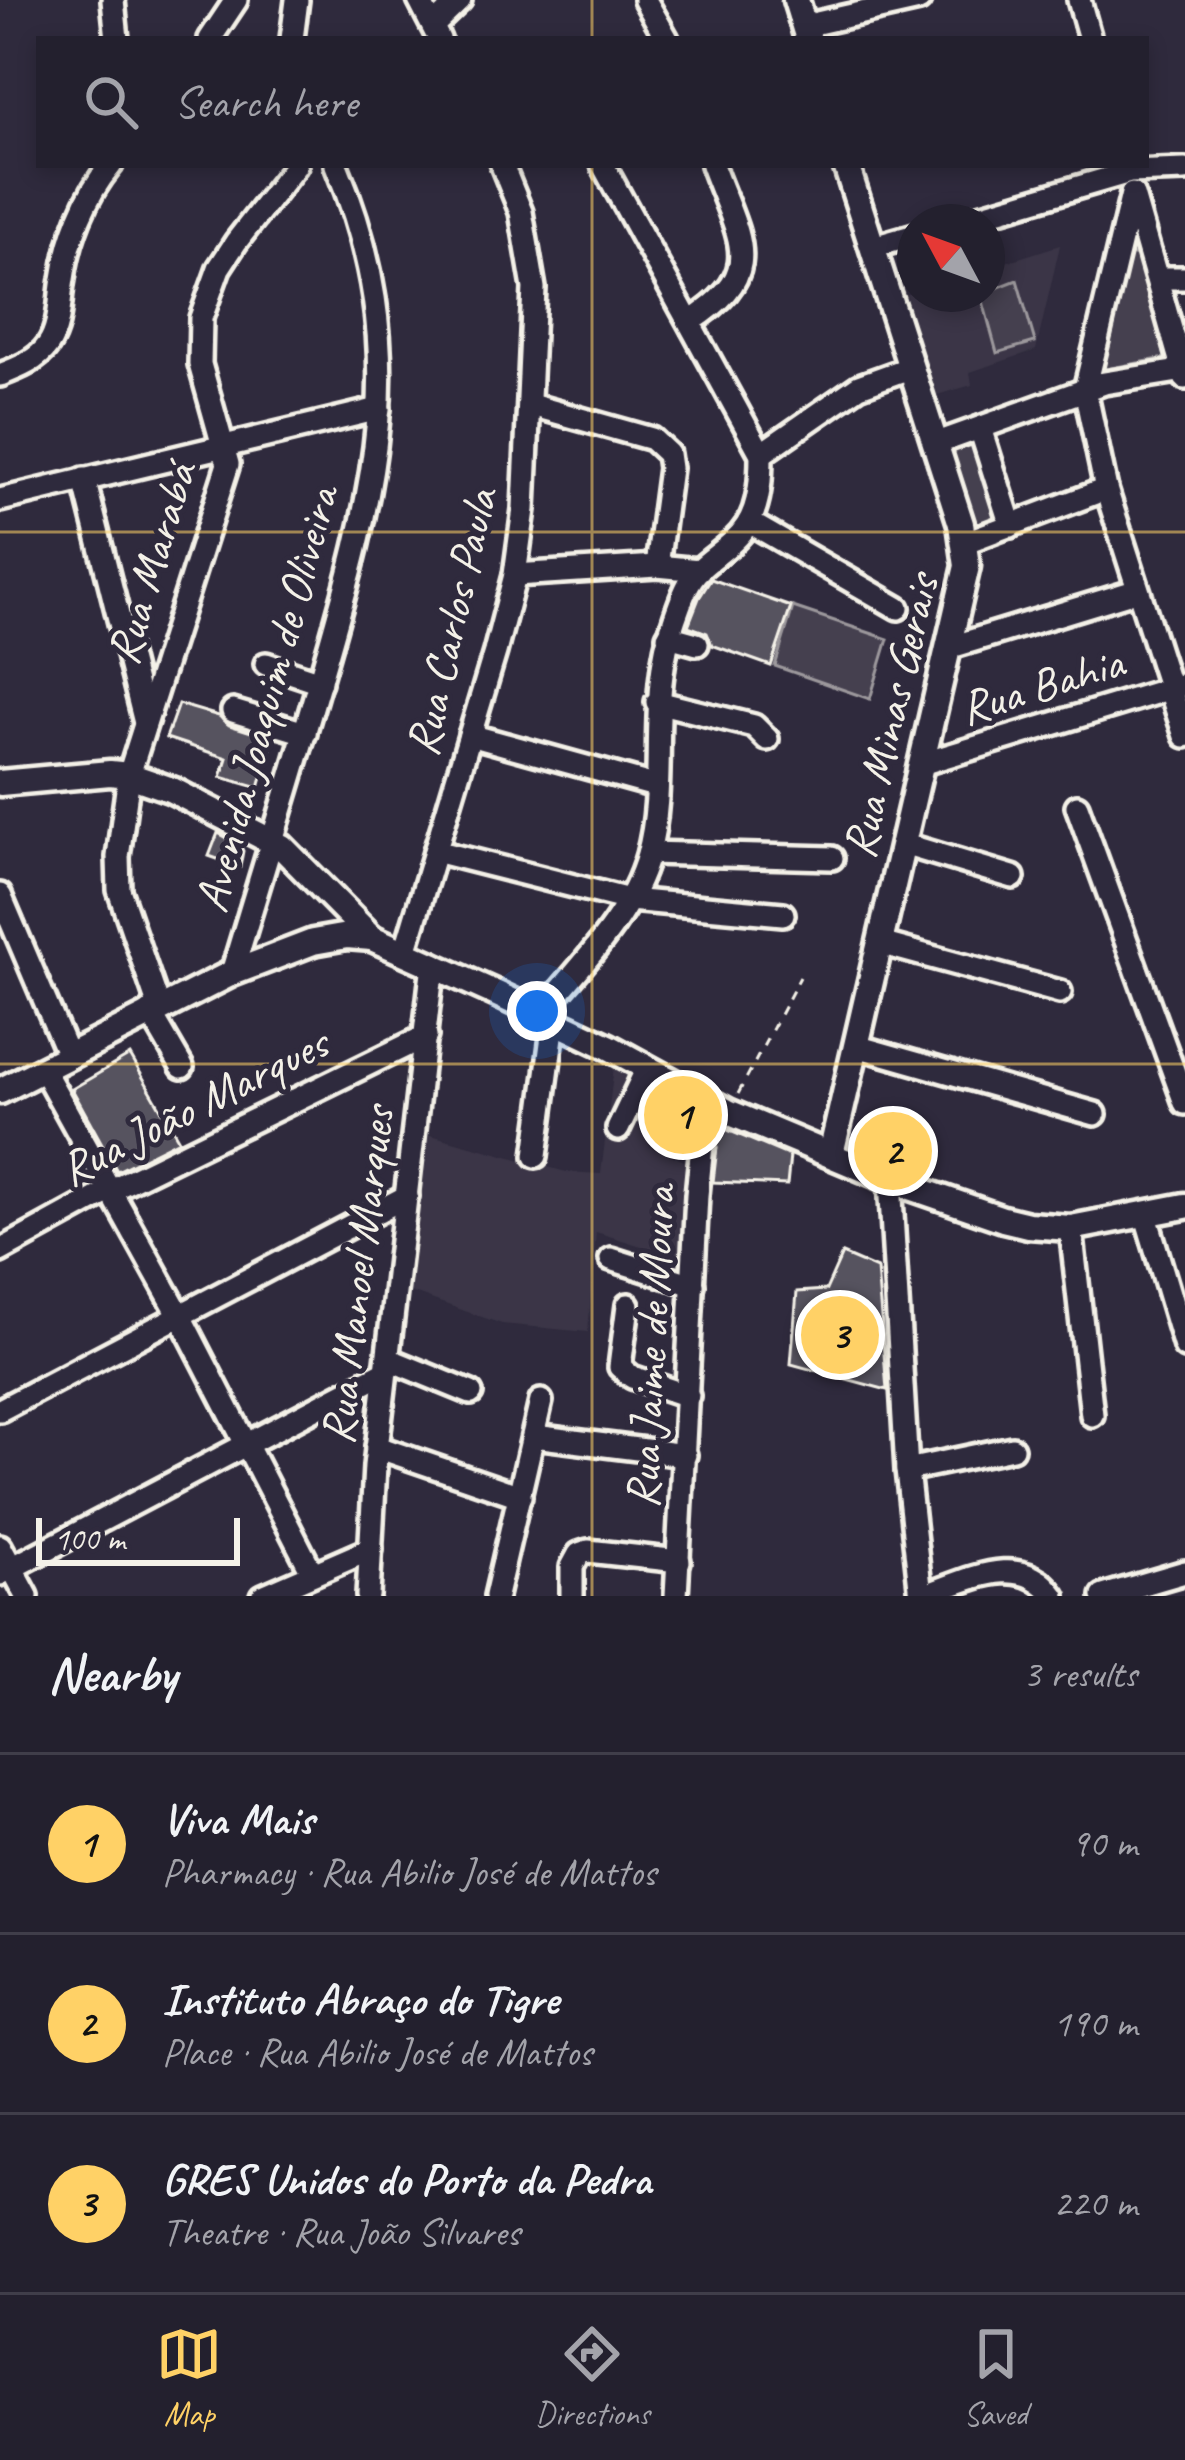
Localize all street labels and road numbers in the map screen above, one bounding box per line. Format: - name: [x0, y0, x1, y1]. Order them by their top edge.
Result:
- street label: Rua Marabá: [92, 452, 211, 671]
- street label: Avenida Joaquim de Oliveira: [180, 476, 353, 918]
- street label: Rua Carlos Paula: [391, 480, 511, 762]
- street label: Rua Minas Gerais: [828, 564, 953, 864]
- street label: Rua Bahia: [952, 631, 1133, 738]
- street label: Rua João Marques: [49, 1011, 341, 1199]
- street label: Rua Manoel Marques: [307, 1099, 408, 1447]
- street label: Rua Jaime de Moura: [612, 1180, 689, 1510]

